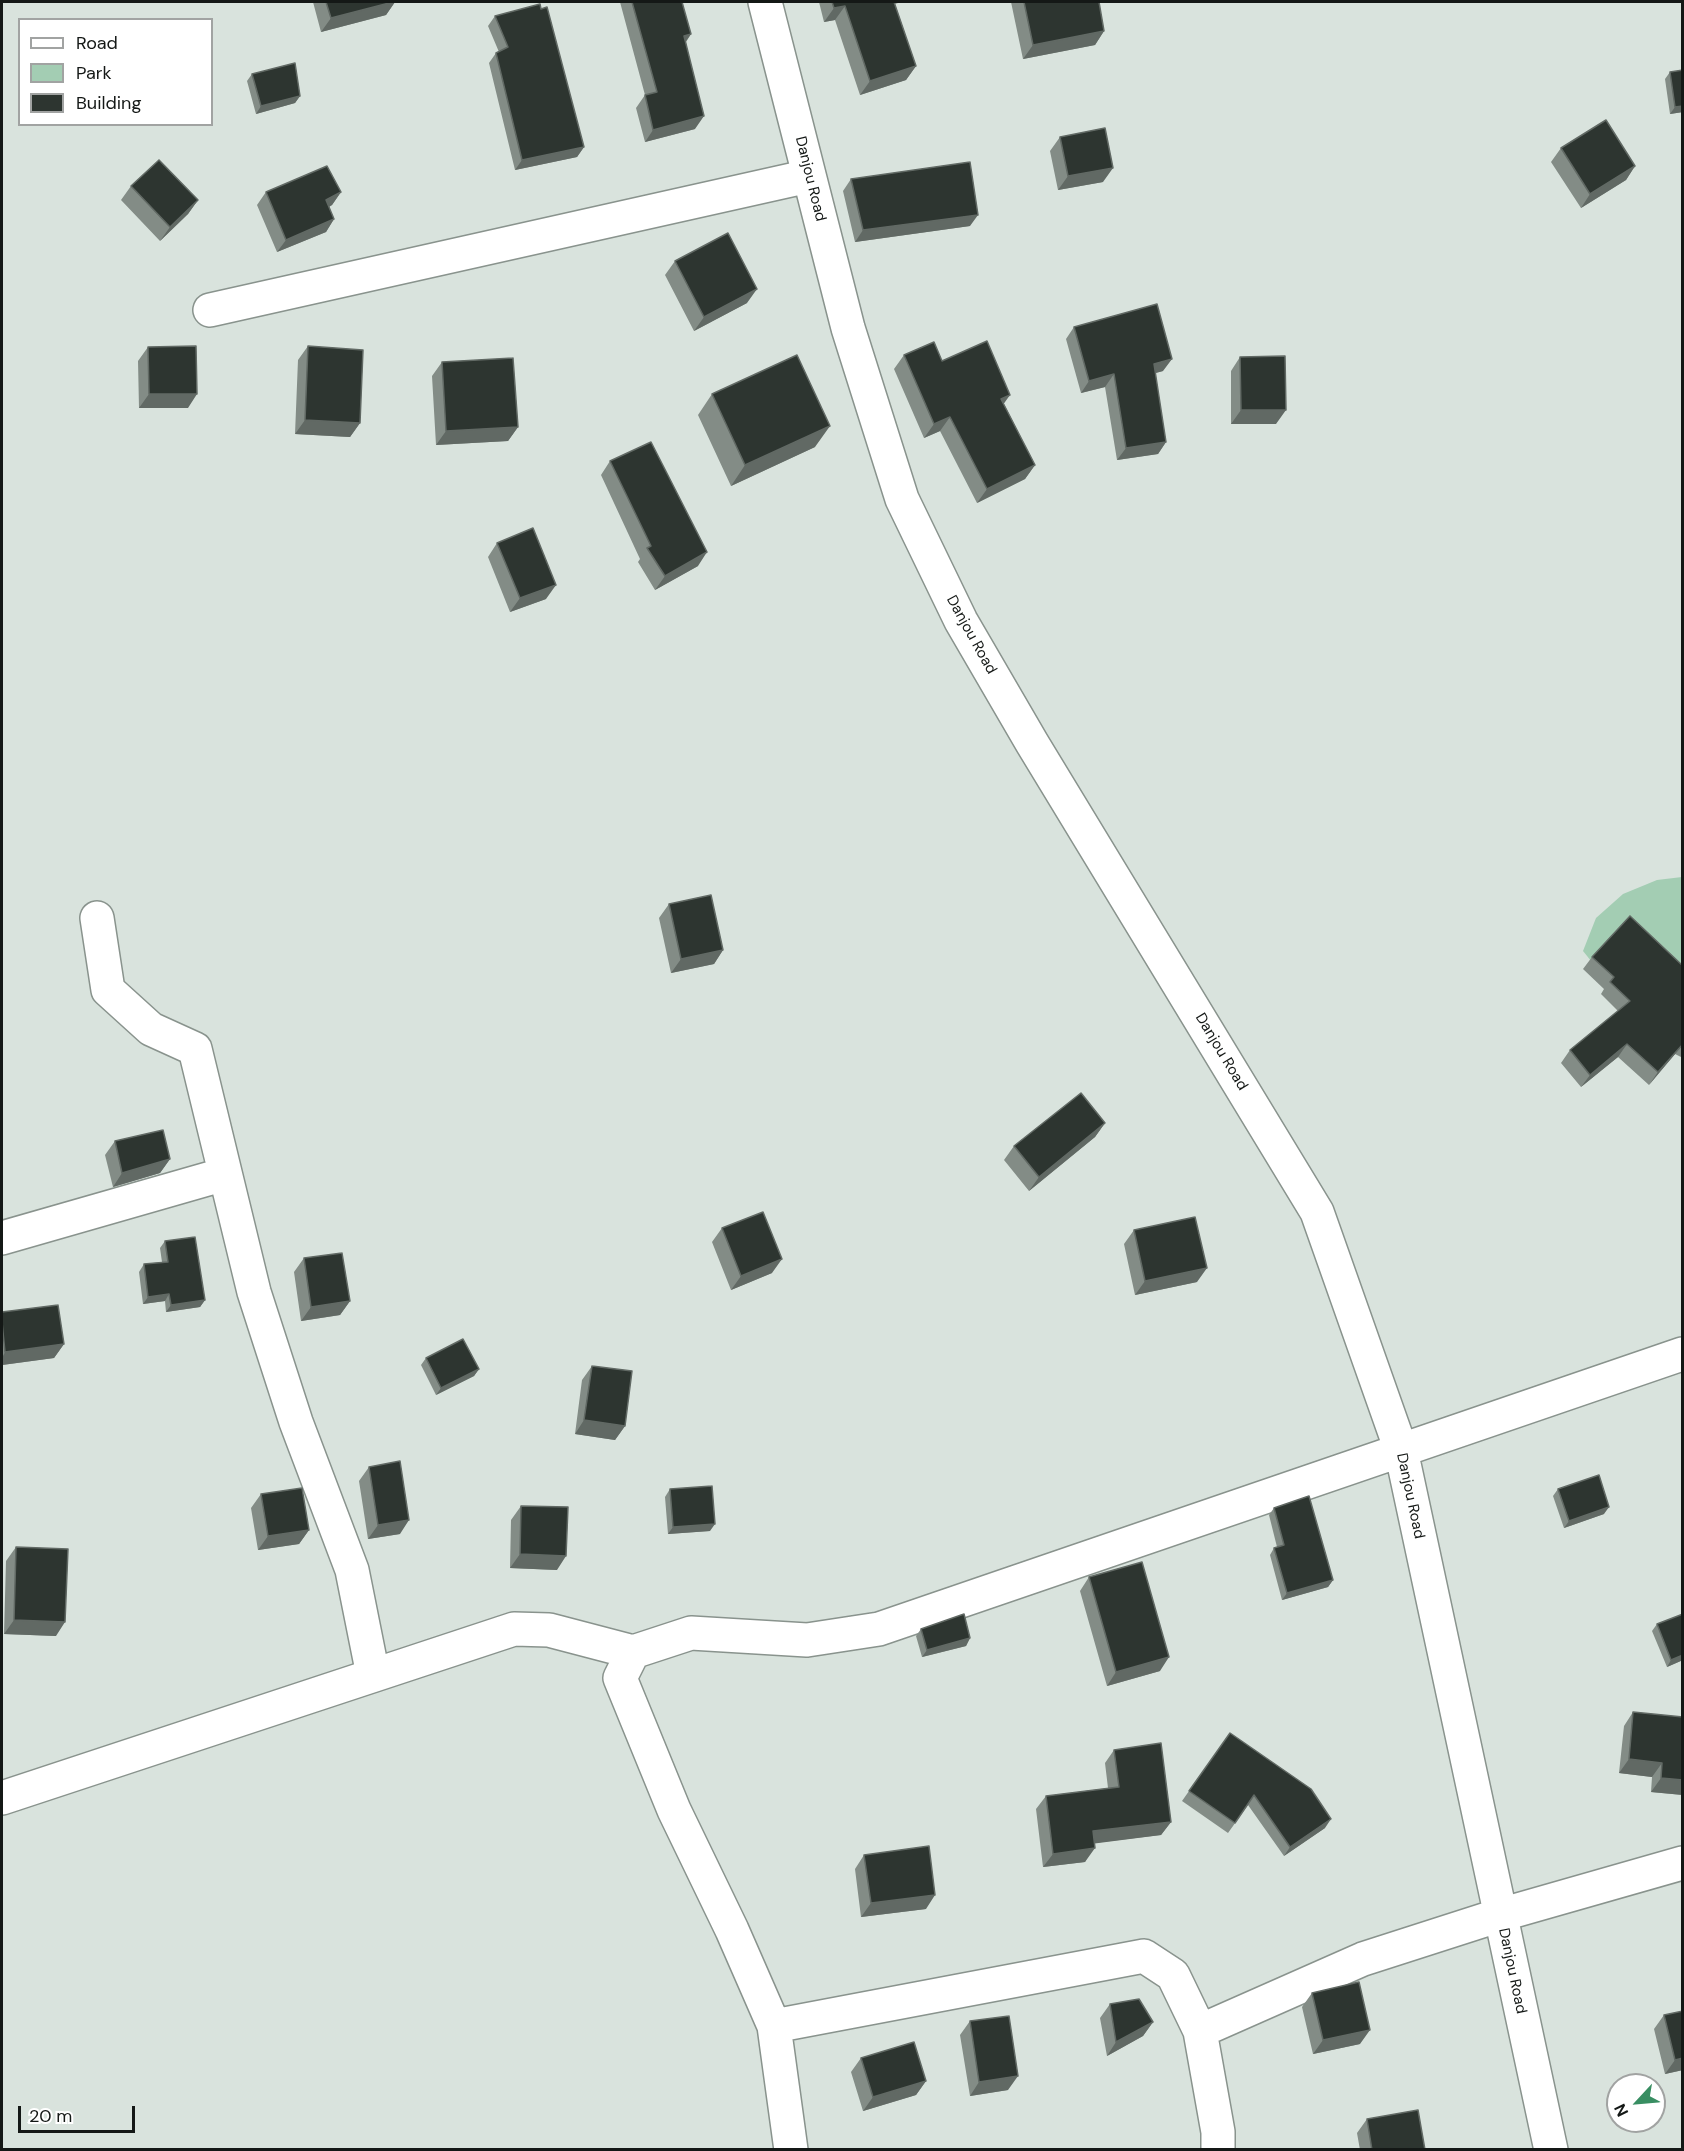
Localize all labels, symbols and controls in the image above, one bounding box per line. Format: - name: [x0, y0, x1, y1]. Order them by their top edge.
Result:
- legend: [18, 18, 213, 126]
- text: Road: [76, 31, 118, 55]
- text: Park: [76, 61, 112, 85]
- text: Building: [76, 91, 141, 115]
- street label: Danjou Road: [791, 135, 829, 223]
- street label: Danjou Road: [942, 593, 1000, 677]
- street label: Danjou Road: [1191, 1010, 1251, 1094]
- street label: Danjou Road: [1392, 1452, 1428, 1540]
- street label: Danjou Road: [1494, 1927, 1530, 2015]
- north arrow: [1606, 2073, 1666, 2133]
- scale bar: [21, 2094, 138, 2132]
- text: N: [1609, 2100, 1633, 2120]
- text: 20 m: [29, 2104, 72, 2128]

